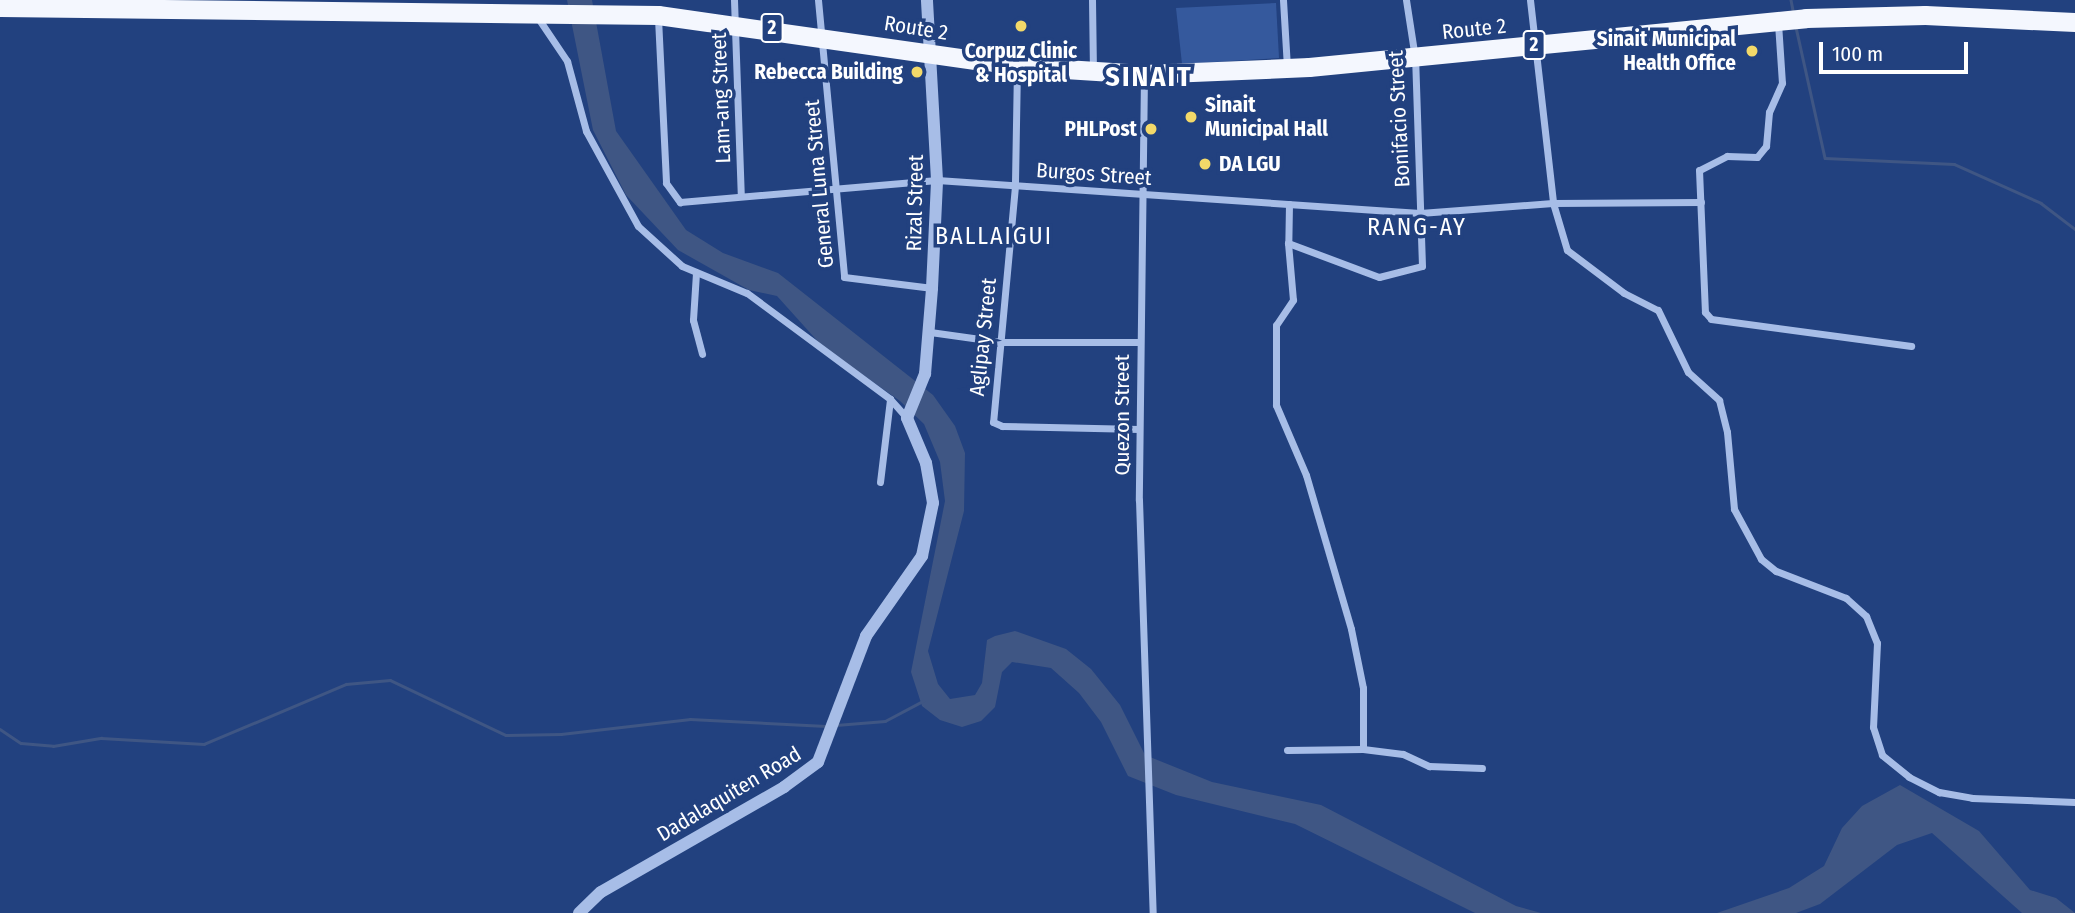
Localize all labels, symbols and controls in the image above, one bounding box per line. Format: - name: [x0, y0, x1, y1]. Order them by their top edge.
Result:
- street label: Route 2: [882, 11, 950, 45]
- road number: 2: [760, 12, 784, 44]
- street label: Route 2: [1441, 13, 1507, 45]
- marker: Corpuz Clinic & Hospital: [1011, 16, 1031, 36]
- place label: Sinait Municipal Health Office: [1597, 26, 1736, 76]
- scale bar: [1823, 28, 1972, 72]
- road number: 2: [1522, 30, 1546, 60]
- street label: Lam-ang Street: [706, 32, 736, 164]
- place label: Corpuz Clinic & Hospital: [965, 38, 1077, 88]
- marker: Sinait Municipal Health Office: [1742, 41, 1762, 61]
- text: 100 m: [1832, 41, 1883, 67]
- street label: Bonifacio Street: [1383, 50, 1415, 188]
- place label: Rebecca Building: [754, 59, 903, 85]
- district label: SINAIT: [1106, 60, 1192, 94]
- marker: Rebecca Building: [909, 64, 925, 80]
- place label: Sinait Municipal Hall: [1205, 92, 1328, 142]
- street label: General Luna Street: [799, 99, 839, 269]
- marker: Sinait Municipal Hall: [1183, 109, 1199, 125]
- place label: PHLPost: [1065, 116, 1137, 142]
- marker: PHLPost: [1143, 121, 1159, 137]
- place label: DA LGU: [1219, 151, 1281, 177]
- street label: Rizal Street: [902, 154, 928, 252]
- marker: DA LGU: [1197, 156, 1213, 172]
- street label: Burgos Street: [1035, 157, 1153, 191]
- district label: RANG-AY: [1368, 214, 1466, 242]
- district label: BALLAIGUI: [936, 223, 1052, 251]
- street label: Aglipay Street: [964, 277, 1002, 397]
- street label: Quezon Street: [1109, 354, 1135, 476]
- street label: Dadalaquiten Road: [653, 741, 805, 847]

